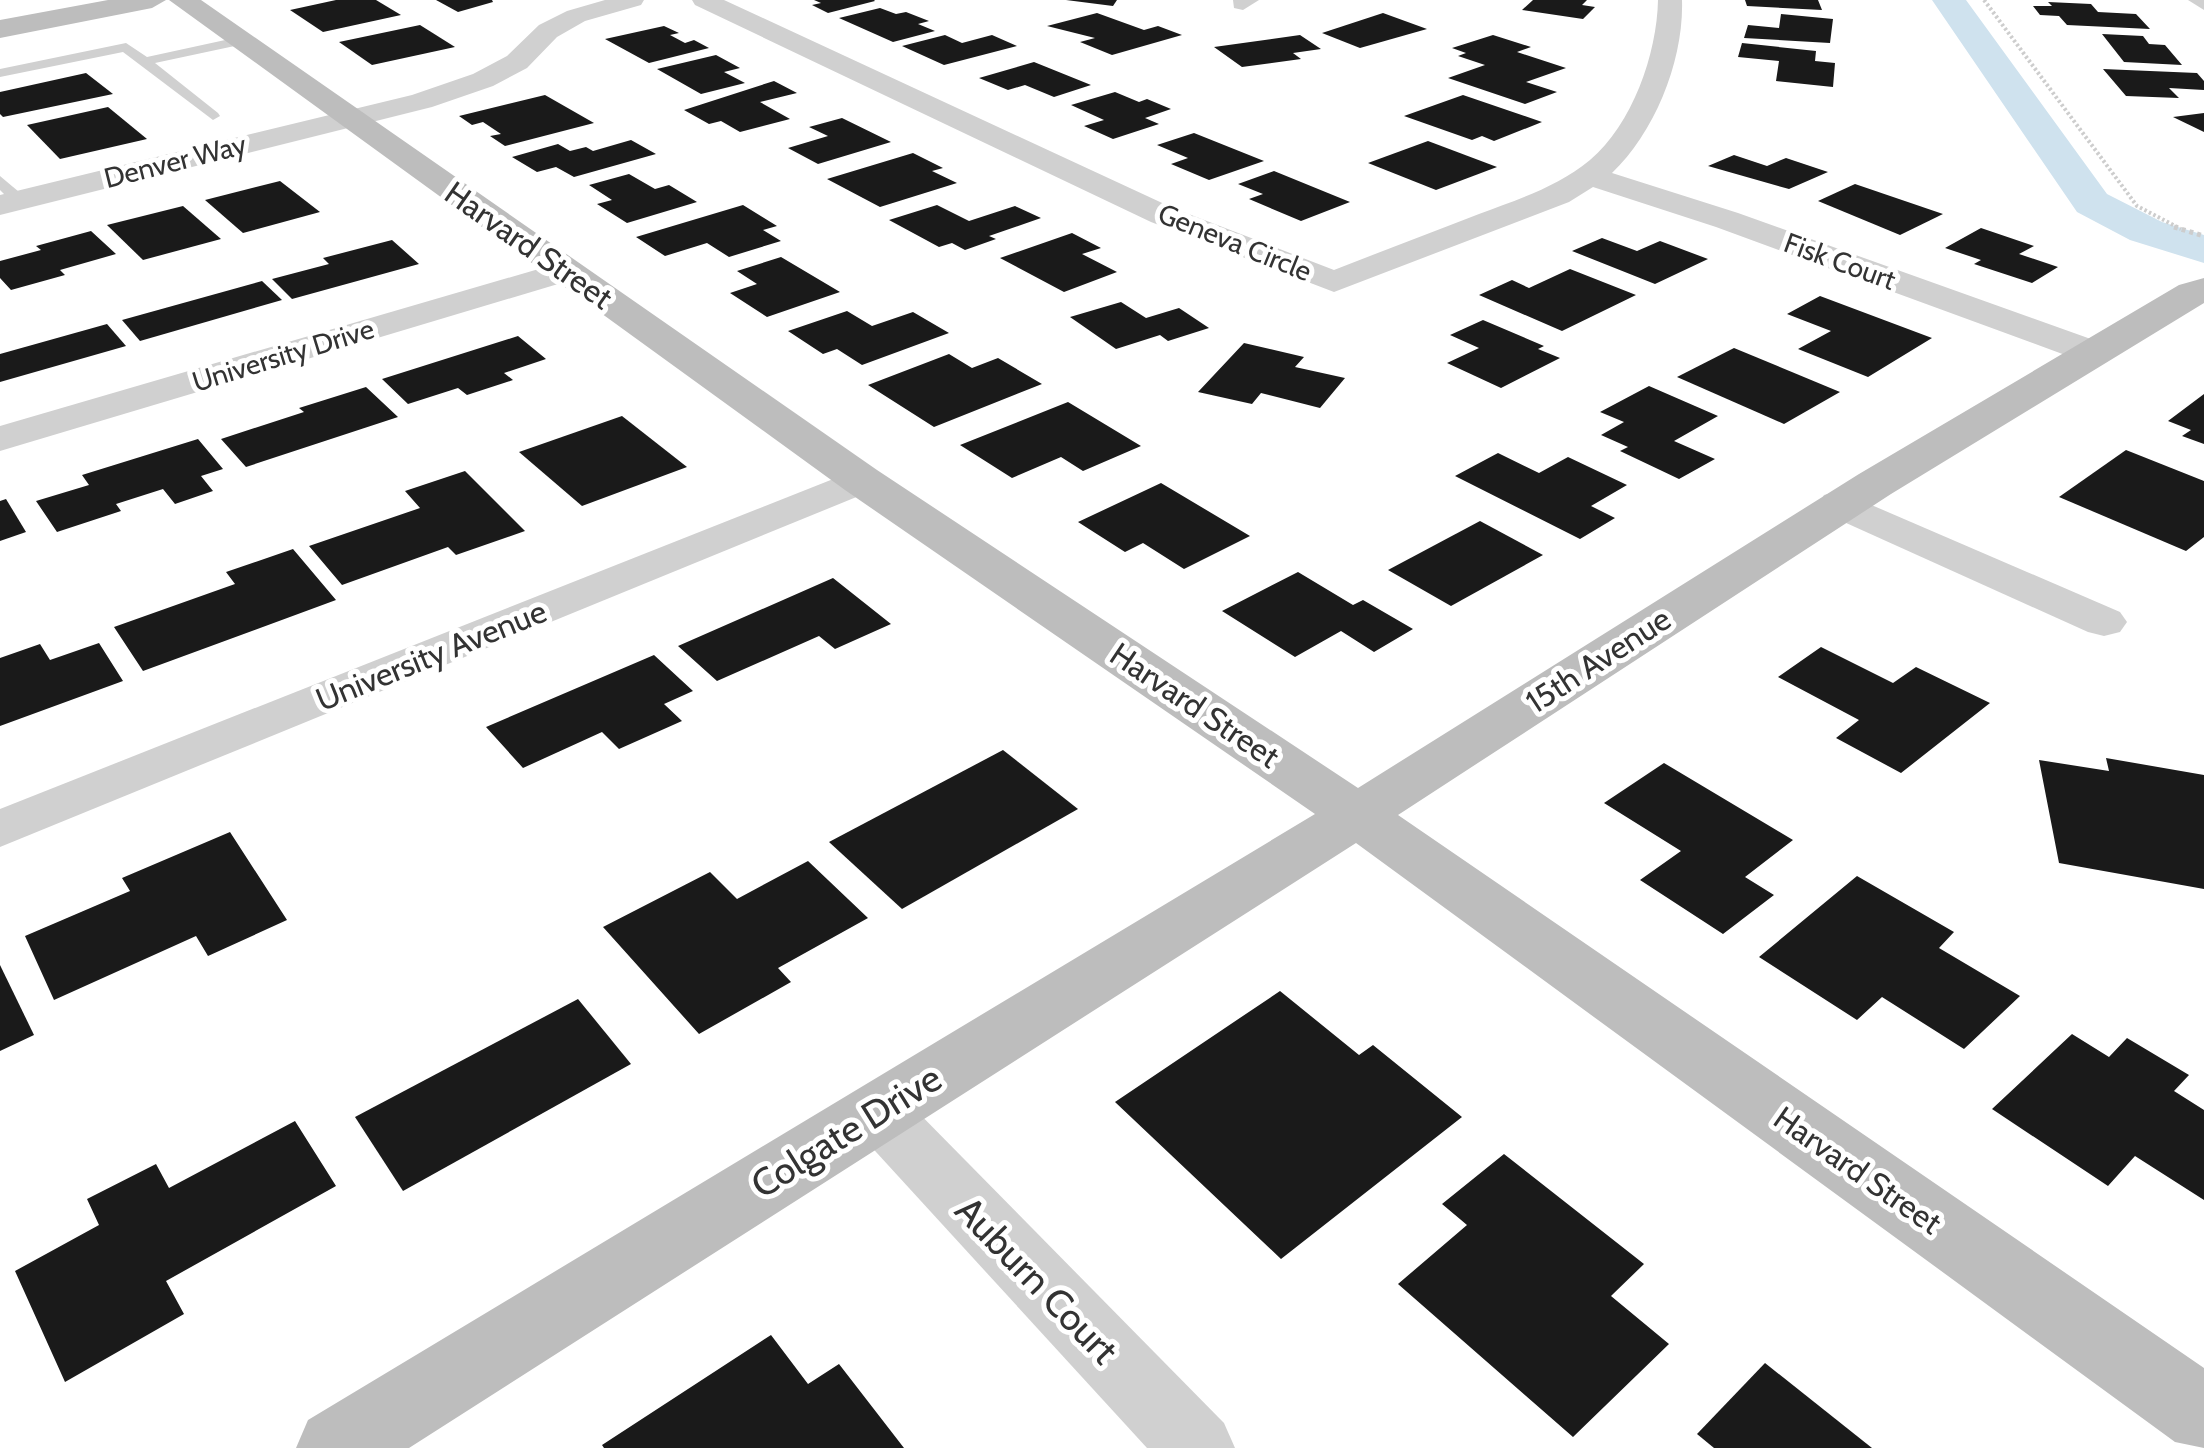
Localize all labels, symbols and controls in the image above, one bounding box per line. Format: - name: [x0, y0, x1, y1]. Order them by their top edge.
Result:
- street label: Denver Way: [100, 127, 250, 195]
- street label: Harvard Street: [438, 173, 620, 317]
- street label: Geneva Circle: [1153, 196, 1317, 288]
- street label: Fisk Court: [1780, 225, 1900, 297]
- street label: University Drive: [188, 311, 378, 399]
- street label: University Avenue: [310, 591, 552, 719]
- street label: 15th Avenue: [1518, 599, 1678, 721]
- street label: Harvard Street: [1103, 634, 1287, 776]
- street label: Colgate Drive: [742, 1054, 950, 1208]
- street label: Harvard Street: [1767, 1098, 1949, 1242]
- street label: Auburn Court: [946, 1187, 1128, 1373]

